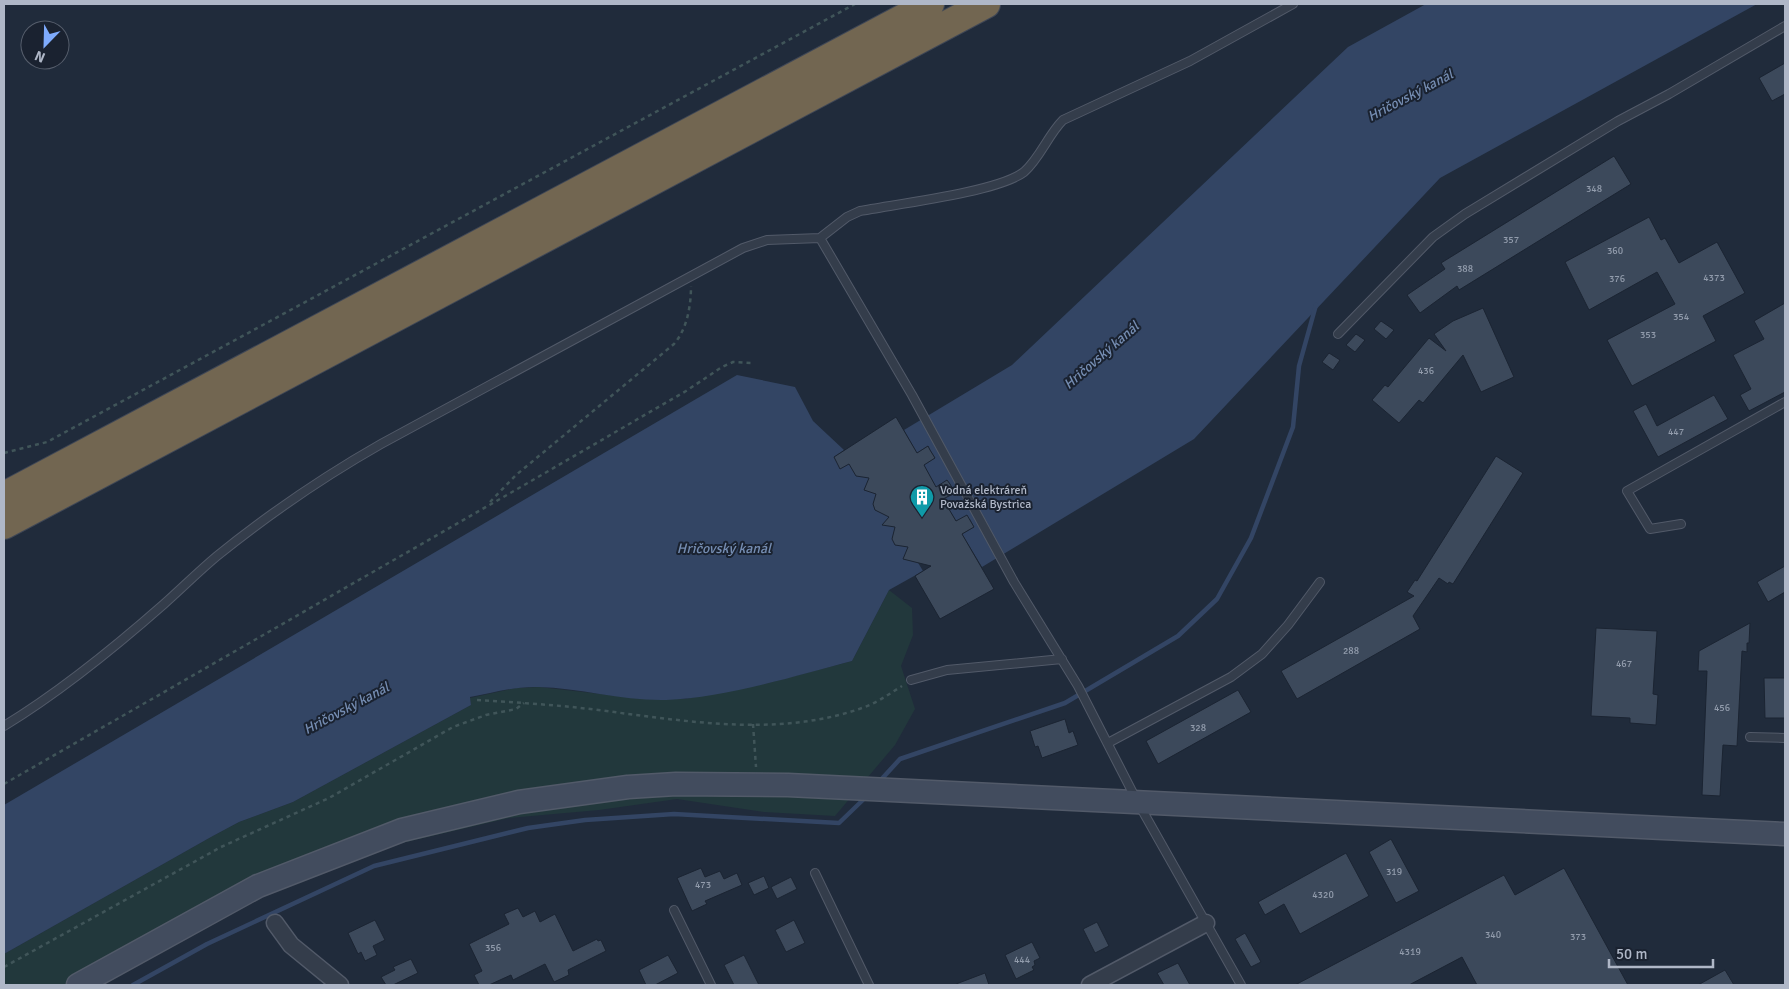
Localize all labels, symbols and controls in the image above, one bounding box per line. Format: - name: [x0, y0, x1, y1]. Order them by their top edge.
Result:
- north arrow: [20, 20, 70, 70]
- text: N: [32, 47, 48, 66]
- water label: Hričovský kanál: [1365, 65, 1457, 125]
- house number: 348: [1586, 183, 1602, 195]
- house number: 357: [1503, 234, 1519, 246]
- house number: 360: [1607, 245, 1623, 257]
- house number: 388: [1457, 263, 1473, 275]
- house number: 4373: [1703, 272, 1725, 284]
- house number: 376: [1609, 273, 1625, 285]
- house number: 354: [1673, 311, 1690, 323]
- water label: Hričovský kanál: [1060, 317, 1143, 393]
- house number: 353: [1640, 329, 1656, 341]
- house number: 436: [1418, 365, 1434, 377]
- house number: 447: [1668, 426, 1684, 438]
- place label: Vodná elektráreň Považská Bystrica: [940, 483, 1031, 512]
- building icon: Vodná elektráreň Považská Bystrica: [909, 484, 935, 518]
- water label: Hričovský kanál: [677, 540, 772, 557]
- house number: 288: [1343, 645, 1359, 657]
- house number: 467: [1616, 658, 1632, 670]
- water label: Hričovský kanál: [301, 678, 393, 738]
- house number: 456: [1714, 702, 1730, 714]
- house number: 328: [1190, 722, 1206, 734]
- house number: 319: [1386, 866, 1402, 878]
- house number: 473: [695, 879, 711, 891]
- house number: 4320: [1312, 889, 1334, 901]
- house number: 340: [1485, 929, 1501, 941]
- house number: 373: [1570, 931, 1586, 943]
- scale bar: [1609, 936, 1713, 968]
- house number: 356: [485, 942, 501, 954]
- text: 50 m: [1616, 945, 1647, 963]
- house number: 4319: [1399, 946, 1421, 958]
- house number: 444: [1014, 954, 1031, 966]

